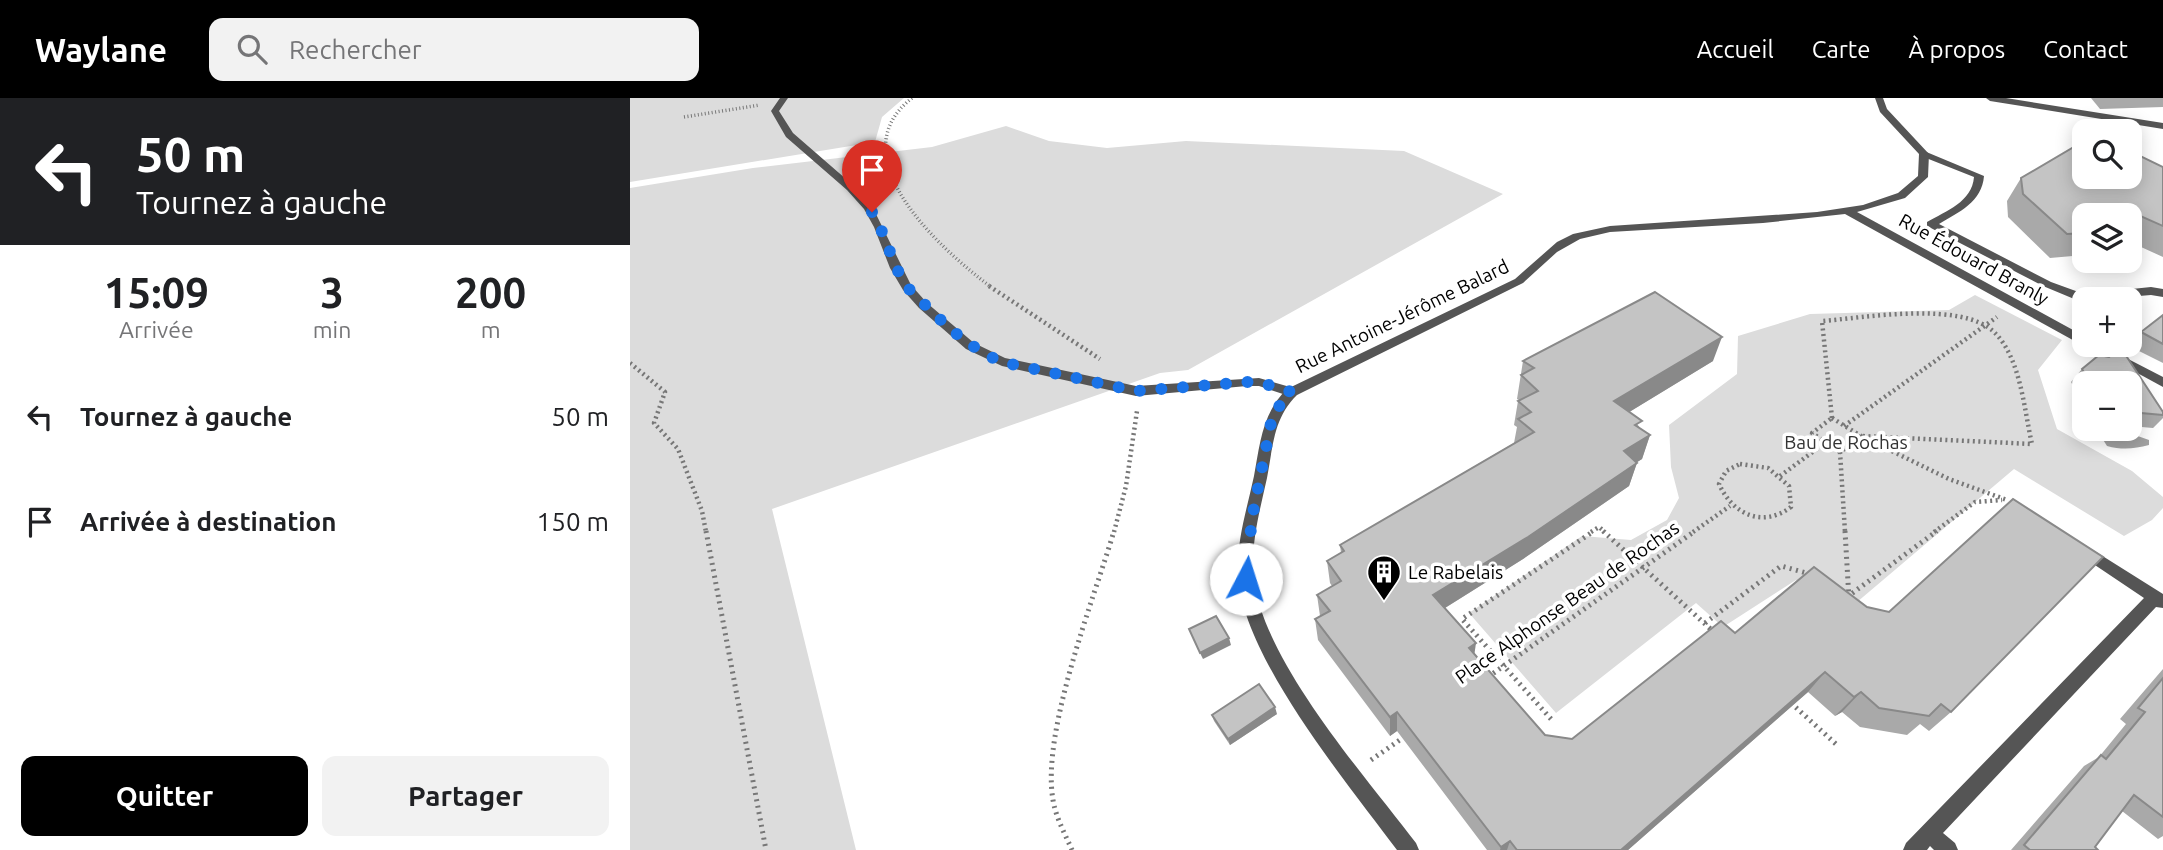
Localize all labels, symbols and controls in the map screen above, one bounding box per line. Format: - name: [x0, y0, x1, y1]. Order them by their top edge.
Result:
- search box: [209, 18, 699, 81]
- icon: search: [233, 30, 271, 68]
- text: Waylane: [35, 31, 167, 68]
- text: Rechercher: [289, 35, 422, 64]
- text: Accueil: [1697, 36, 1774, 63]
- text: Carte: [1812, 36, 1871, 63]
- text: À propos: [1909, 36, 2005, 63]
- text: Contact: [2043, 36, 2128, 63]
- map controls: [2072, 119, 2142, 441]
- button: search: [2072, 119, 2142, 189]
- icon: left: [21, 126, 112, 217]
- text: 50 m: [136, 126, 245, 181]
- pin: [842, 140, 902, 212]
- icon: arrive: [853, 151, 891, 189]
- text: Tournez à gauche: [136, 184, 387, 220]
- button: layers: [2072, 203, 2142, 273]
- street label: Rue Édouard Branly: [1895, 209, 2053, 309]
- street label: Rue Antoine-Jérôme Balard: [1292, 255, 1512, 377]
- text: 15:09: [104, 269, 209, 316]
- text: 3: [320, 269, 344, 316]
- text: 200: [455, 269, 526, 316]
- button: +: [2072, 287, 2142, 357]
- text: Arrivée: [119, 317, 194, 342]
- text: min: [313, 317, 351, 342]
- text: m: [481, 317, 501, 342]
- button: −: [2072, 371, 2142, 441]
- icon: left: [21, 398, 59, 436]
- text: Tournez à gauche: [80, 402, 292, 431]
- text: 50 m: [551, 402, 609, 431]
- park label: Bau de Rochas: [1784, 431, 1908, 453]
- icon: arrive: [21, 503, 59, 541]
- text: Arrivée à destination: [80, 507, 336, 536]
- text: 150 m: [537, 507, 609, 536]
- street label: Place Alphonse Beau de Rochas: [1451, 516, 1683, 688]
- position arrow: [1209, 542, 1283, 616]
- building icon: Le Rabelais: [1365, 553, 1403, 602]
- place label: Le Rabelais: [1408, 561, 1503, 583]
- button: Quitter: [21, 756, 308, 836]
- button: Partager: [322, 756, 609, 836]

